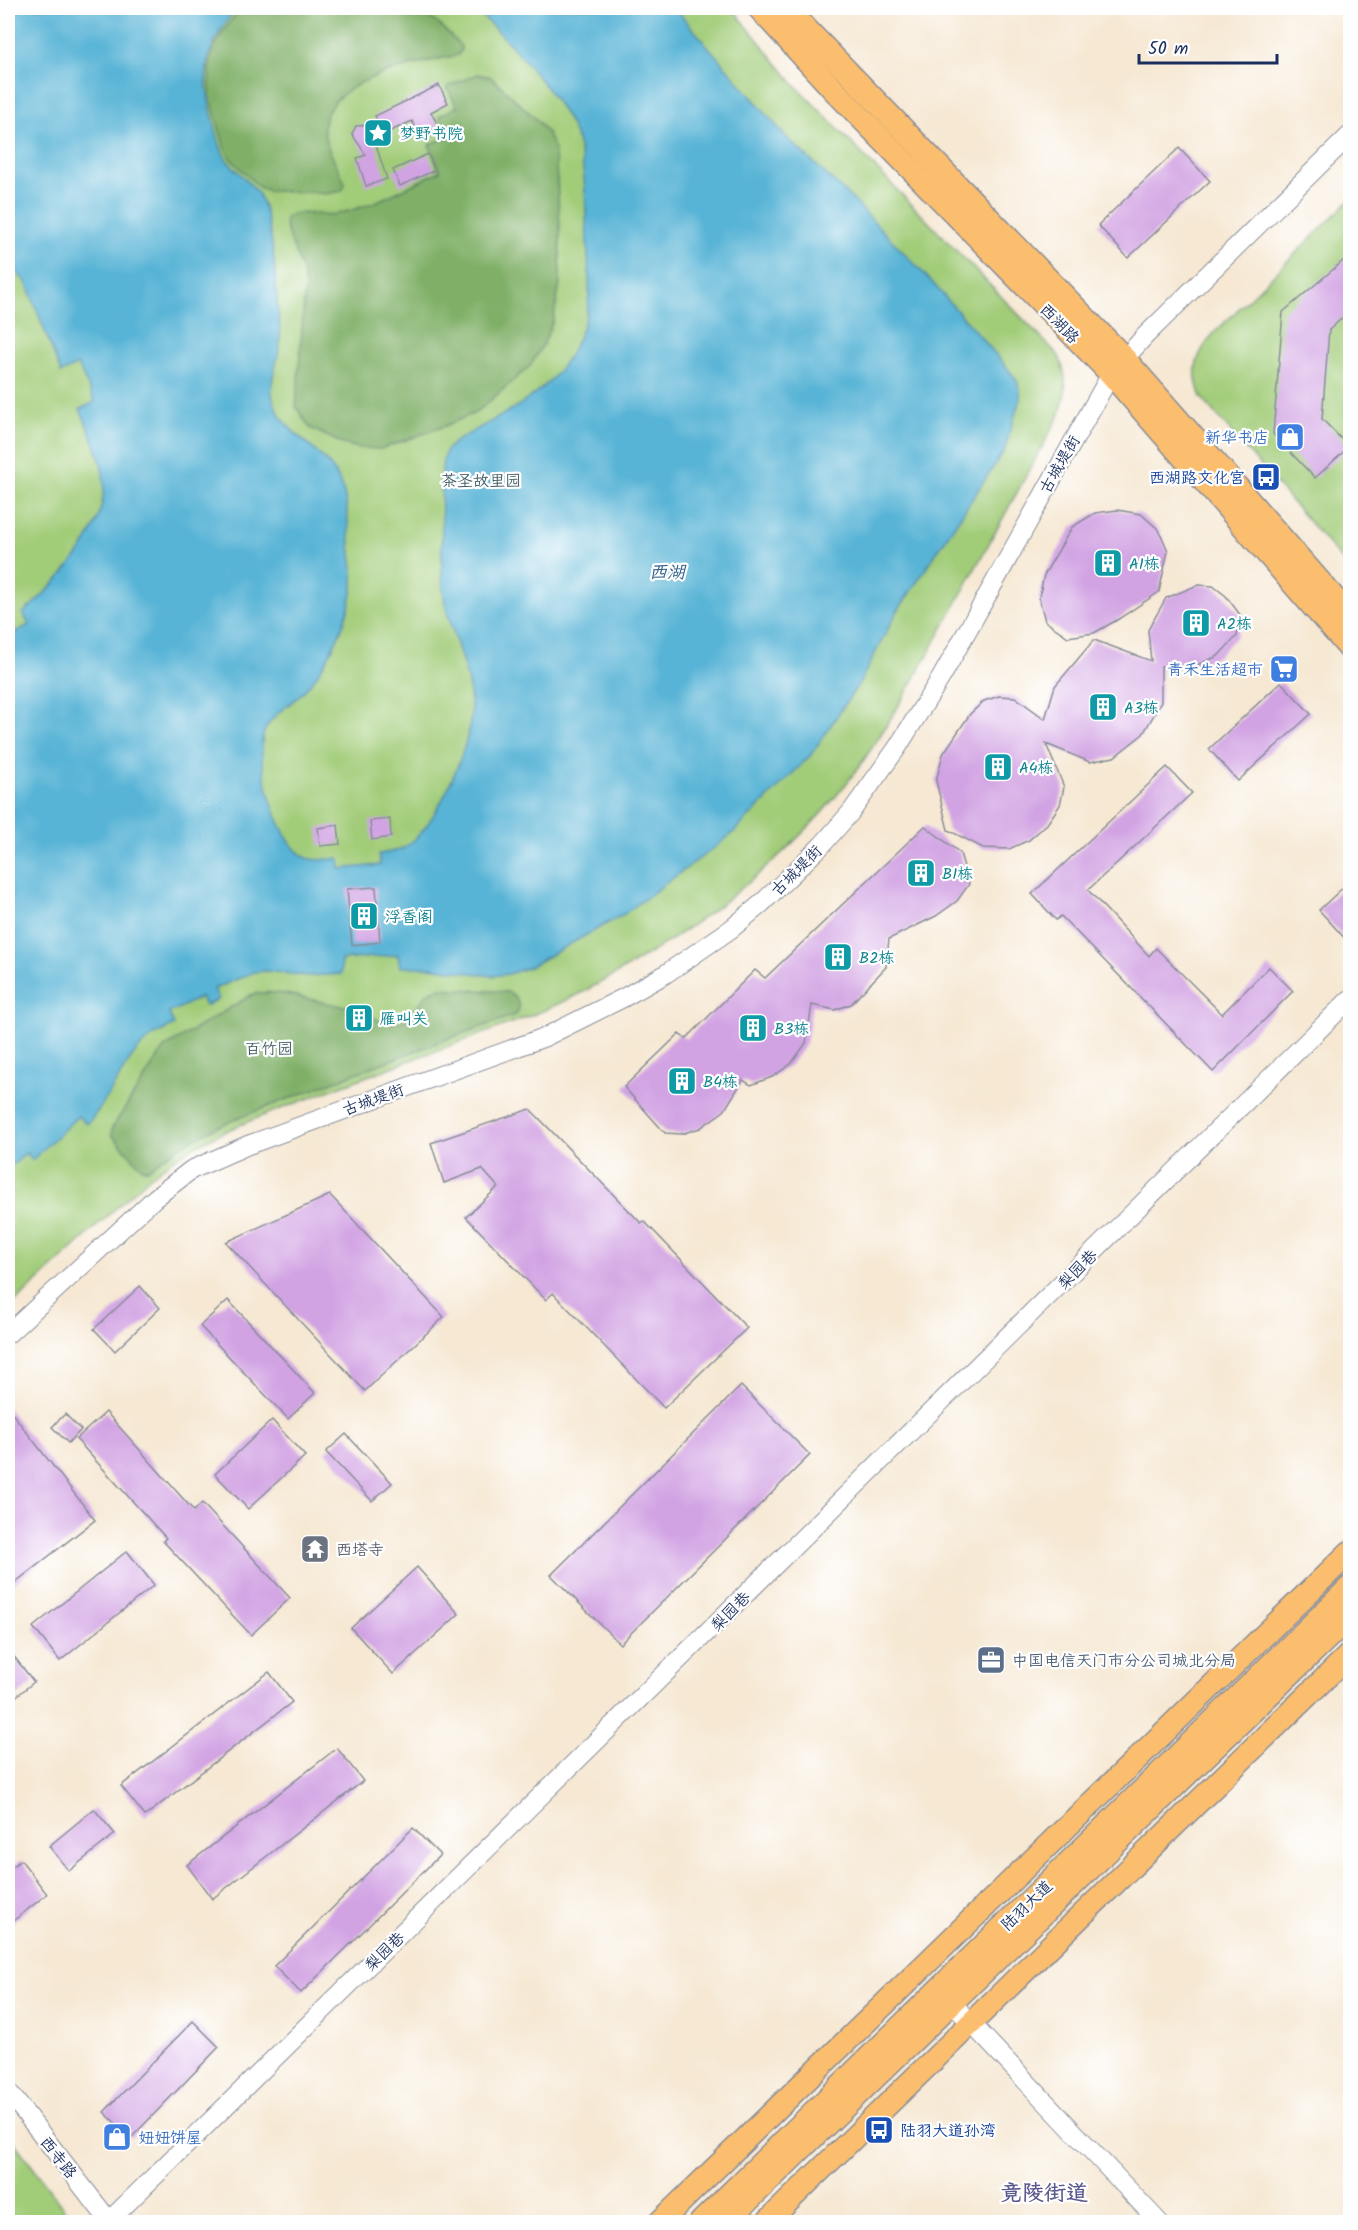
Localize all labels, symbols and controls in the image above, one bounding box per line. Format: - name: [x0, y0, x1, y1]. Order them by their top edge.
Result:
- scale bar: [1139, 27, 1277, 65]
- text: 50 m: [1148, 35, 1188, 64]
- place icon: 梦野书院: [362, 117, 394, 149]
- place label: 梦野书院: [399, 122, 463, 147]
- street label: 西湖路: [1033, 298, 1085, 350]
- shop icon: 新华书店: [1274, 421, 1306, 453]
- place label: 新华书店: [1205, 426, 1269, 451]
- street label: 古城堤街: [1033, 431, 1087, 499]
- bus stop icon: 西湖路文化宫: [1250, 461, 1282, 493]
- place label: 西湖路文化宫: [1149, 466, 1245, 491]
- park label: 茶圣故里园: [441, 469, 521, 494]
- building icon: A1栋: [1092, 547, 1124, 579]
- place label: A1栋: [1129, 552, 1160, 577]
- water label: 西湖: [649, 559, 687, 588]
- building icon: A2栋: [1180, 607, 1212, 639]
- place label: A2栋: [1217, 612, 1252, 637]
- supermarket icon: 青禾生活超市: [1268, 653, 1300, 685]
- place label: 青禾生活超市: [1167, 658, 1263, 683]
- building icon: A3栋: [1087, 691, 1119, 723]
- place label: A3栋: [1124, 696, 1159, 721]
- building icon: A4栋: [982, 751, 1014, 783]
- place label: A4栋: [1019, 756, 1054, 781]
- street label: 古城堤街: [766, 840, 829, 903]
- building icon: B1栋: [905, 857, 937, 889]
- place label: B1栋: [942, 862, 973, 887]
- building icon: 浮香阁: [348, 900, 380, 932]
- place label: 浮香阁: [385, 905, 433, 930]
- building icon: B2栋: [822, 941, 854, 973]
- place label: B2栋: [859, 946, 895, 971]
- building icon: 雁叫关: [343, 1002, 375, 1034]
- place label: 雁叫关: [380, 1007, 428, 1032]
- building icon: B3栋: [737, 1012, 769, 1044]
- place label: B3栋: [774, 1017, 809, 1042]
- park label: 百竹园: [245, 1037, 293, 1062]
- building icon: B4栋: [666, 1065, 698, 1097]
- place label: B4栋: [703, 1070, 738, 1095]
- street label: 古城堤街: [339, 1078, 408, 1123]
- street label: 梨园巷: [1052, 1244, 1104, 1296]
- temple icon: 西塔寺: [299, 1533, 331, 1565]
- place label: 西塔寺: [336, 1538, 384, 1563]
- street label: 梨园巷: [705, 1586, 757, 1638]
- office icon: 中国电信天门市分公司城北分局: [975, 1644, 1007, 1676]
- place label: 中国电信天门市分公司城北分局: [1012, 1649, 1236, 1674]
- street label: 陆羽大道: [995, 1875, 1059, 1937]
- street label: 梨园巷: [359, 1926, 411, 1978]
- bus stop icon: 陆羽大道孙湾: [863, 2114, 895, 2146]
- place label: 陆羽大道孙湾: [900, 2119, 996, 2144]
- shop icon: 妞妞饼屋: [101, 2121, 133, 2153]
- place label: 妞妞饼屋: [138, 2126, 202, 2151]
- street label: 西寺路: [33, 2131, 82, 2185]
- district label: 竟陵街道: [1000, 2177, 1088, 2212]

